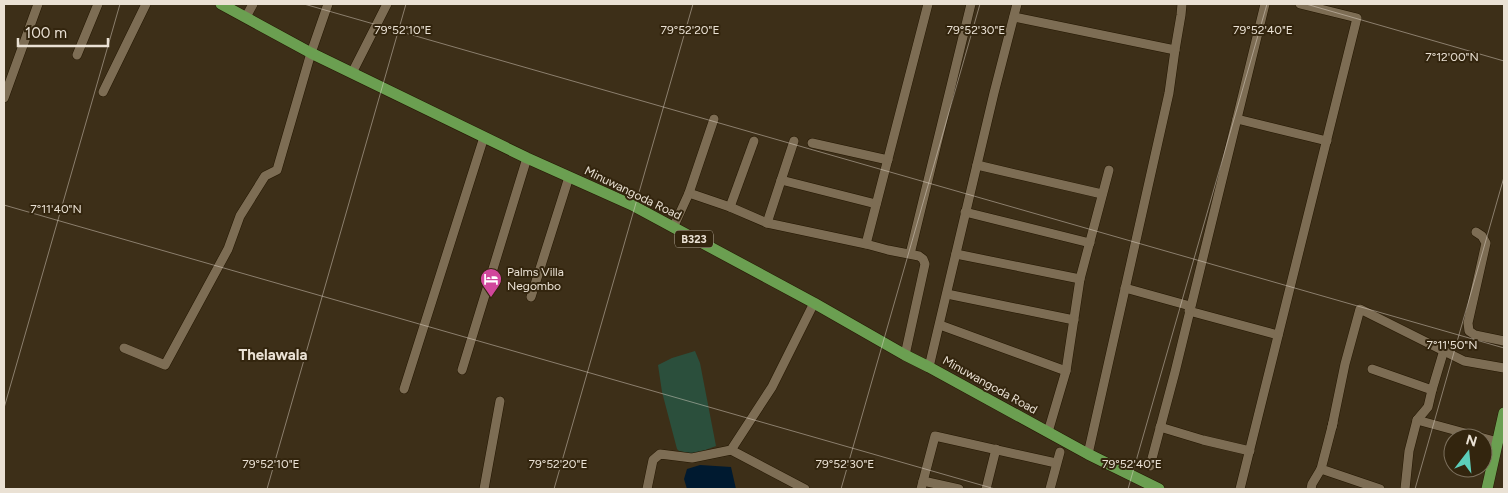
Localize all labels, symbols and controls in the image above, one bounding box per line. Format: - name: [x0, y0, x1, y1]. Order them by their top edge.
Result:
- scale bar: [18, 15, 108, 47]
- text: 79°52'10"E: [374, 23, 432, 37]
- text: 79°52'20"E: [660, 23, 720, 37]
- text: 79°52'30"E: [947, 23, 1005, 37]
- text: 79°52'40"E: [1233, 23, 1293, 37]
- text: 100 m: [25, 24, 67, 42]
- text: 7°12'00"N: [1425, 50, 1479, 64]
- street label: Minuwangoda Road: [582, 163, 684, 223]
- text: 7°11'40"N: [30, 202, 82, 216]
- road number: B323: [675, 230, 713, 248]
- place label: Palms Villa Negombo: [507, 265, 564, 293]
- hotel icon: Palms Villa Negombo: [479, 267, 503, 298]
- text: 7°11'50"N: [1427, 338, 1477, 352]
- district label: Thelawala: [238, 346, 308, 364]
- street label: Minuwangoda Road: [940, 353, 1040, 417]
- north arrow: [1443, 428, 1493, 478]
- text: N: [1464, 431, 1479, 451]
- text: 79°52'10"E: [242, 457, 300, 471]
- text: 79°52'20"E: [528, 457, 588, 471]
- text: 79°52'30"E: [816, 457, 874, 471]
- text: 79°52'40"E: [1102, 457, 1162, 471]

